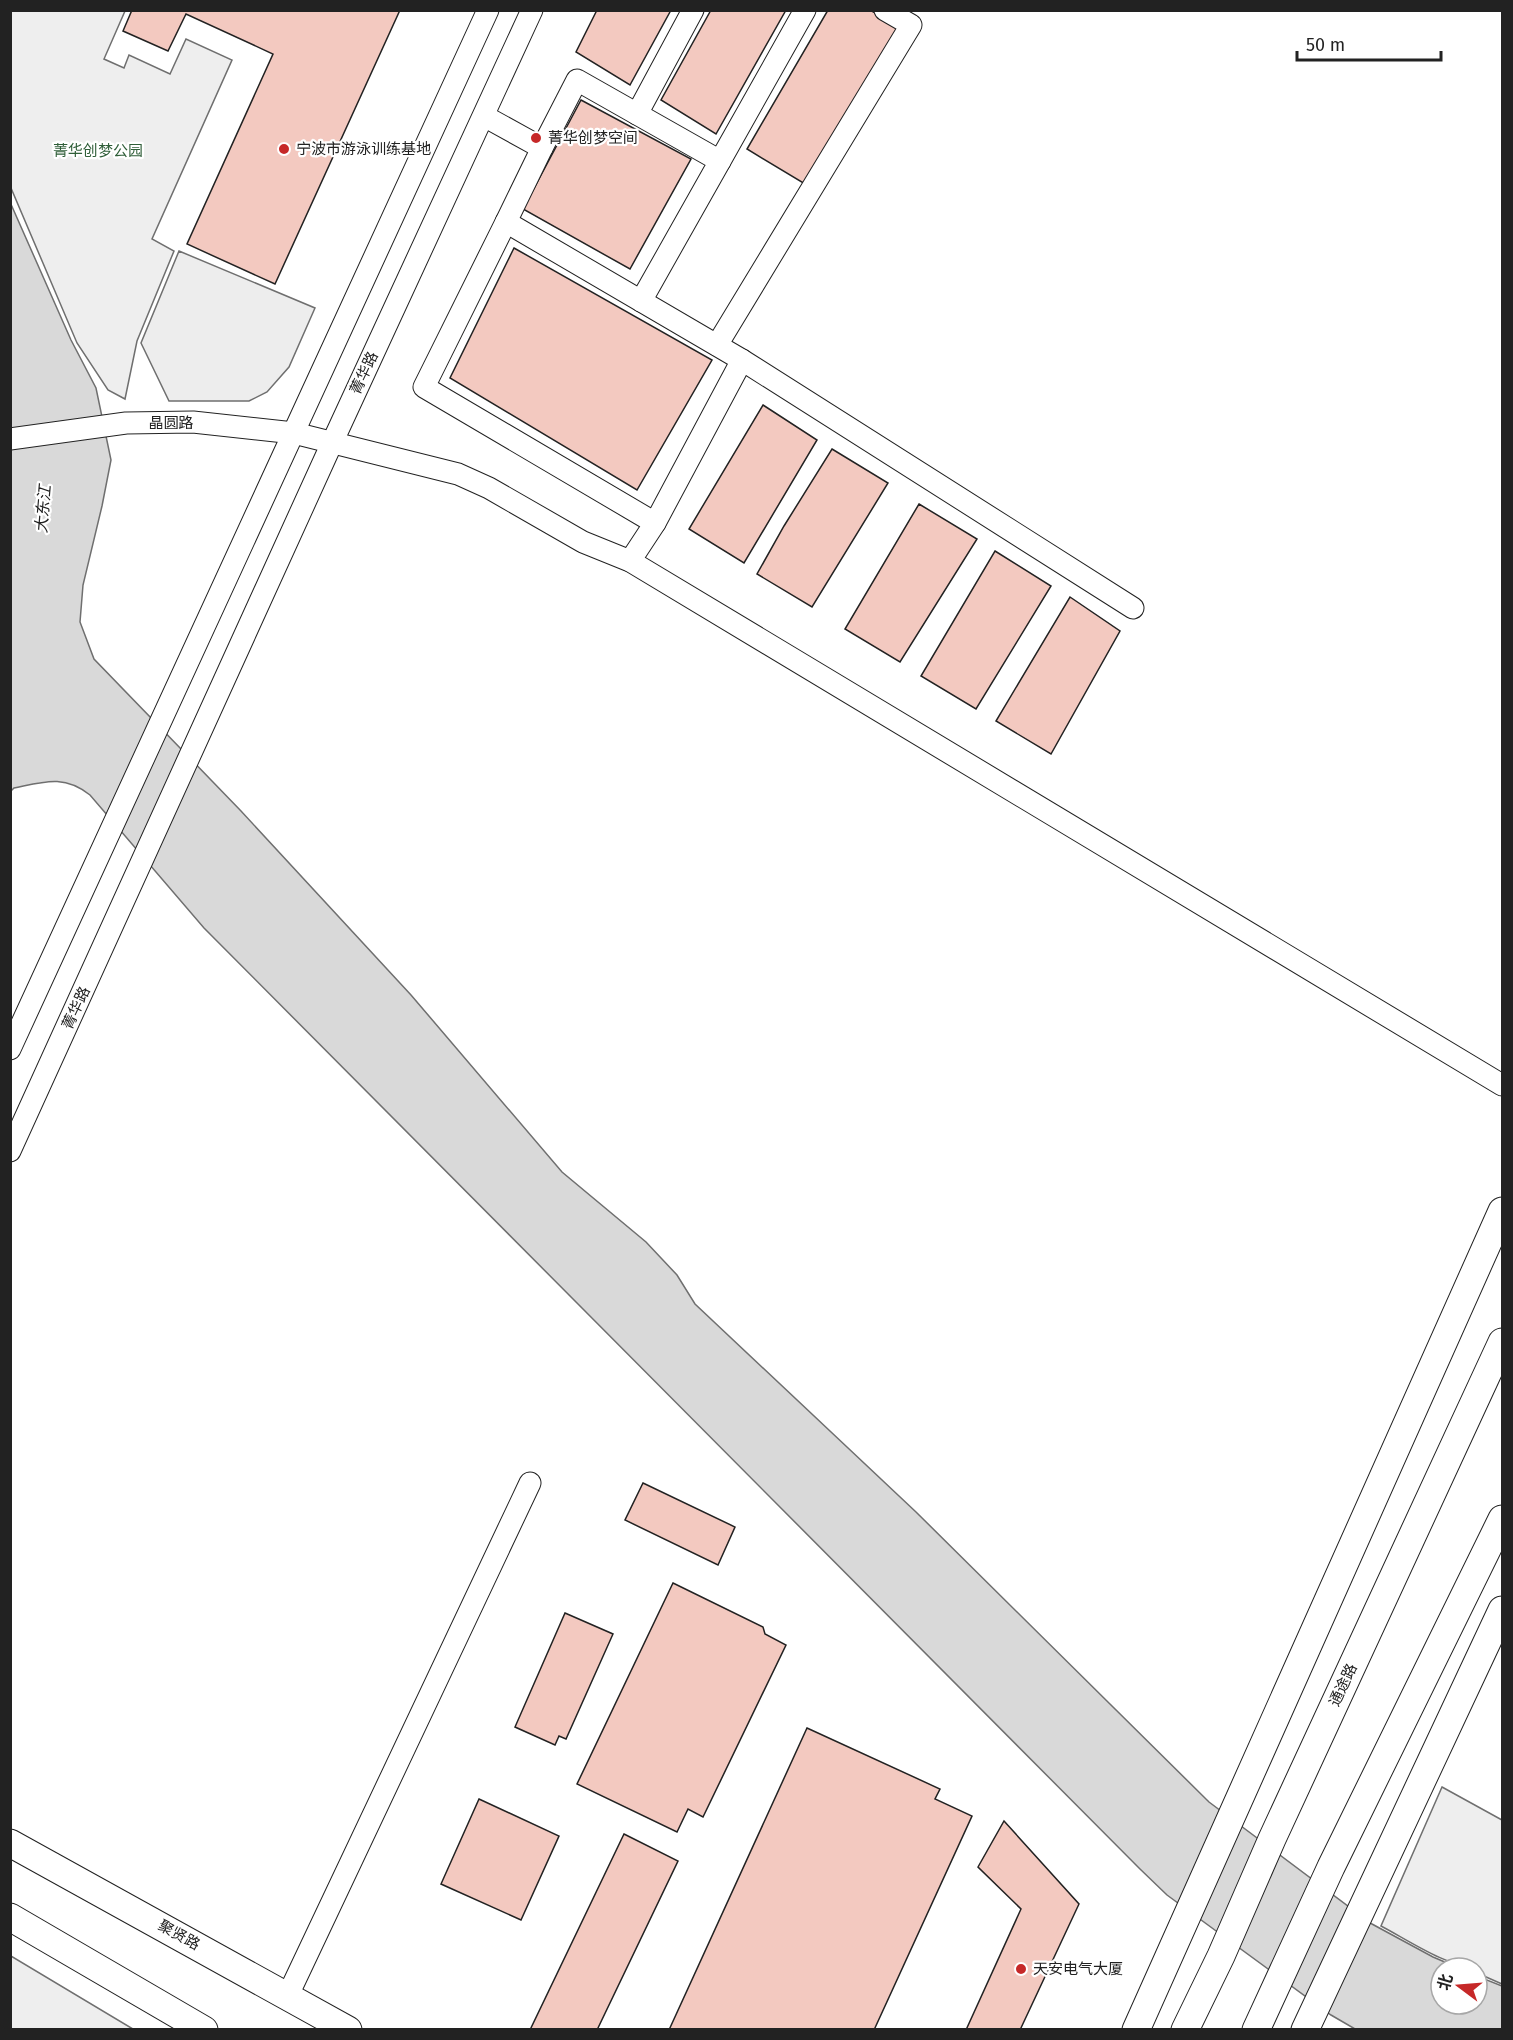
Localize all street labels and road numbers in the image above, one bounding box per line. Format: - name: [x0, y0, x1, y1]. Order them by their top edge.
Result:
- street label: 菁华路: [346, 349, 382, 397]
- street label: 晶圆路: [148, 414, 194, 432]
- street label: 菁华路: [58, 984, 94, 1032]
- street label: 通途路: [1325, 1661, 1361, 1709]
- street label: 聚贤路: [155, 1916, 203, 1954]

